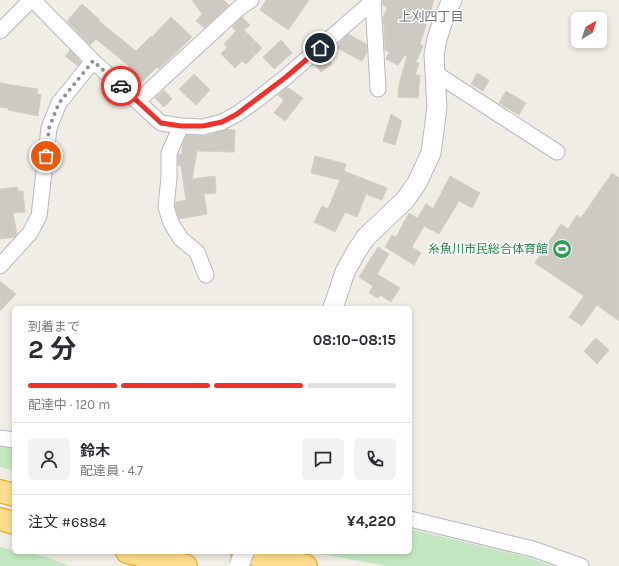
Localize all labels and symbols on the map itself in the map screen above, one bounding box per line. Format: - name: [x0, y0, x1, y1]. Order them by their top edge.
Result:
- district label: 上刈四丁目: [398, 9, 464, 24]
- north arrow: [571, 12, 607, 48]
- pin: [303, 31, 337, 65]
- courier: [101, 66, 141, 106]
- pin: [29, 139, 63, 173]
- sports icon: 糸魚川市民総合体育館: [551, 238, 573, 260]
- place label: 糸魚川市民総合体育館: [428, 242, 548, 256]

